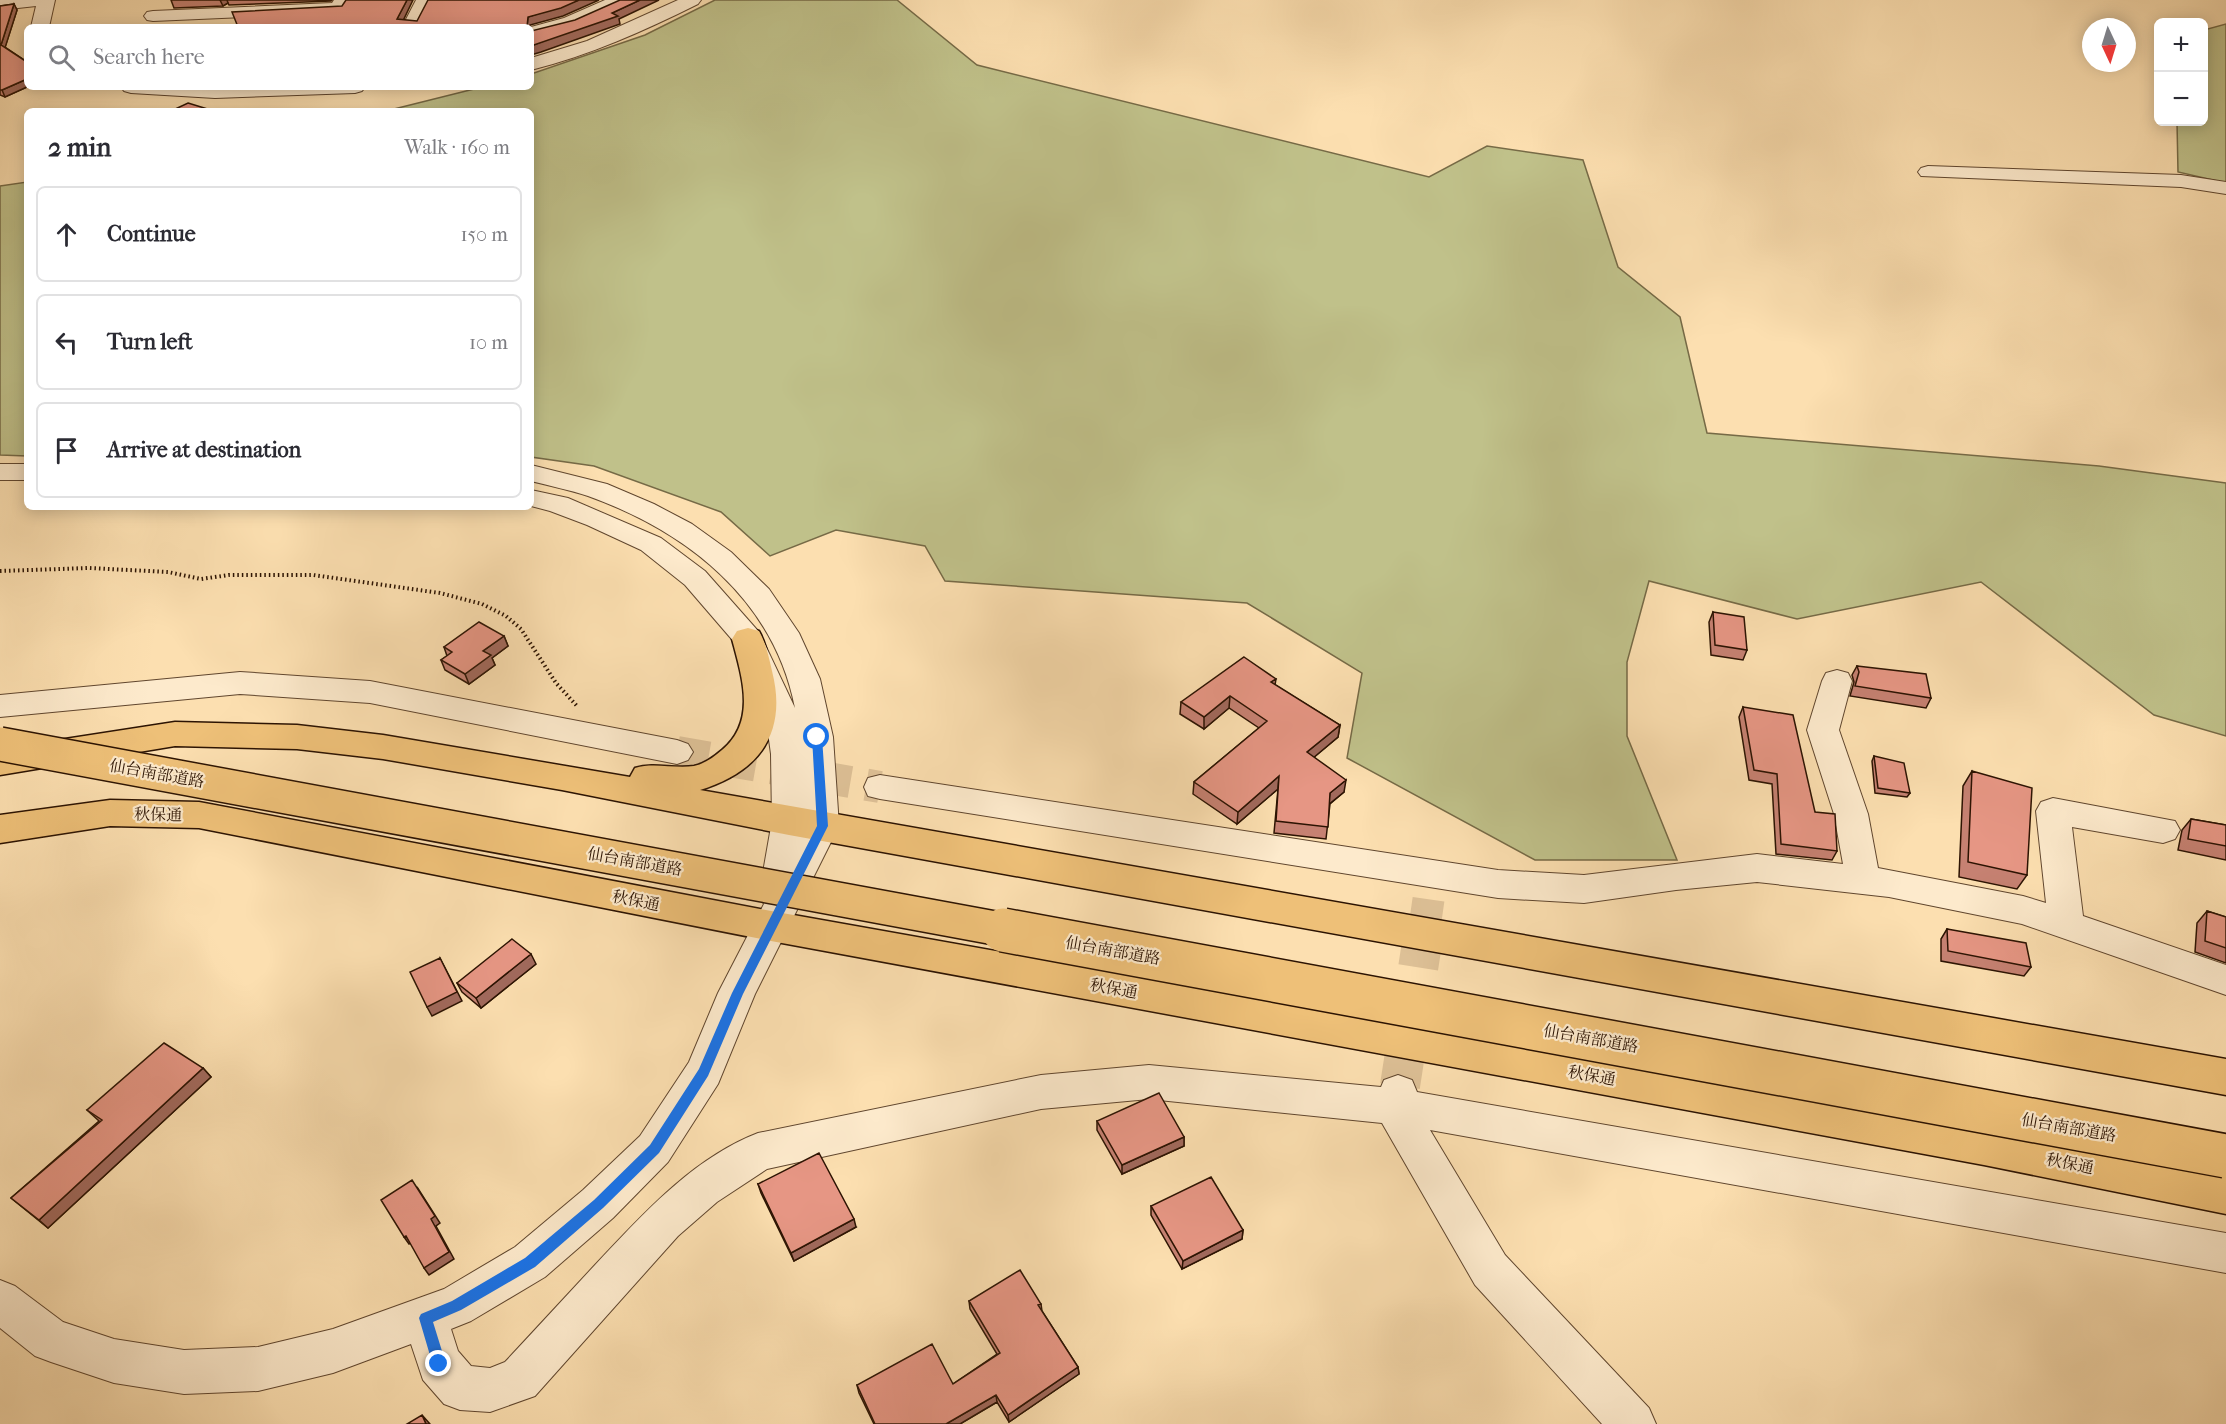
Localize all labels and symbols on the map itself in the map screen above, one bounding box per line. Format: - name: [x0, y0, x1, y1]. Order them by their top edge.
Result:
- north arrow: [2082, 18, 2136, 72]
- route start: [803, 723, 829, 749]
- street label: 仙台南部道路: [108, 756, 206, 791]
- street label: 秋保通: [134, 805, 182, 824]
- street label: 仙台南部道路: [586, 844, 684, 879]
- street label: 秋保通: [611, 887, 661, 914]
- street label: 仙台南部道路: [1064, 933, 1162, 968]
- street label: 秋保通: [1089, 975, 1139, 1002]
- street label: 仙台南部道路: [1542, 1021, 1640, 1056]
- street label: 秋保通: [1567, 1062, 1617, 1089]
- street label: 仙台南部道路: [2020, 1110, 2118, 1145]
- street label: 秋保通: [2045, 1150, 2095, 1177]
- route end: [425, 1350, 451, 1376]

